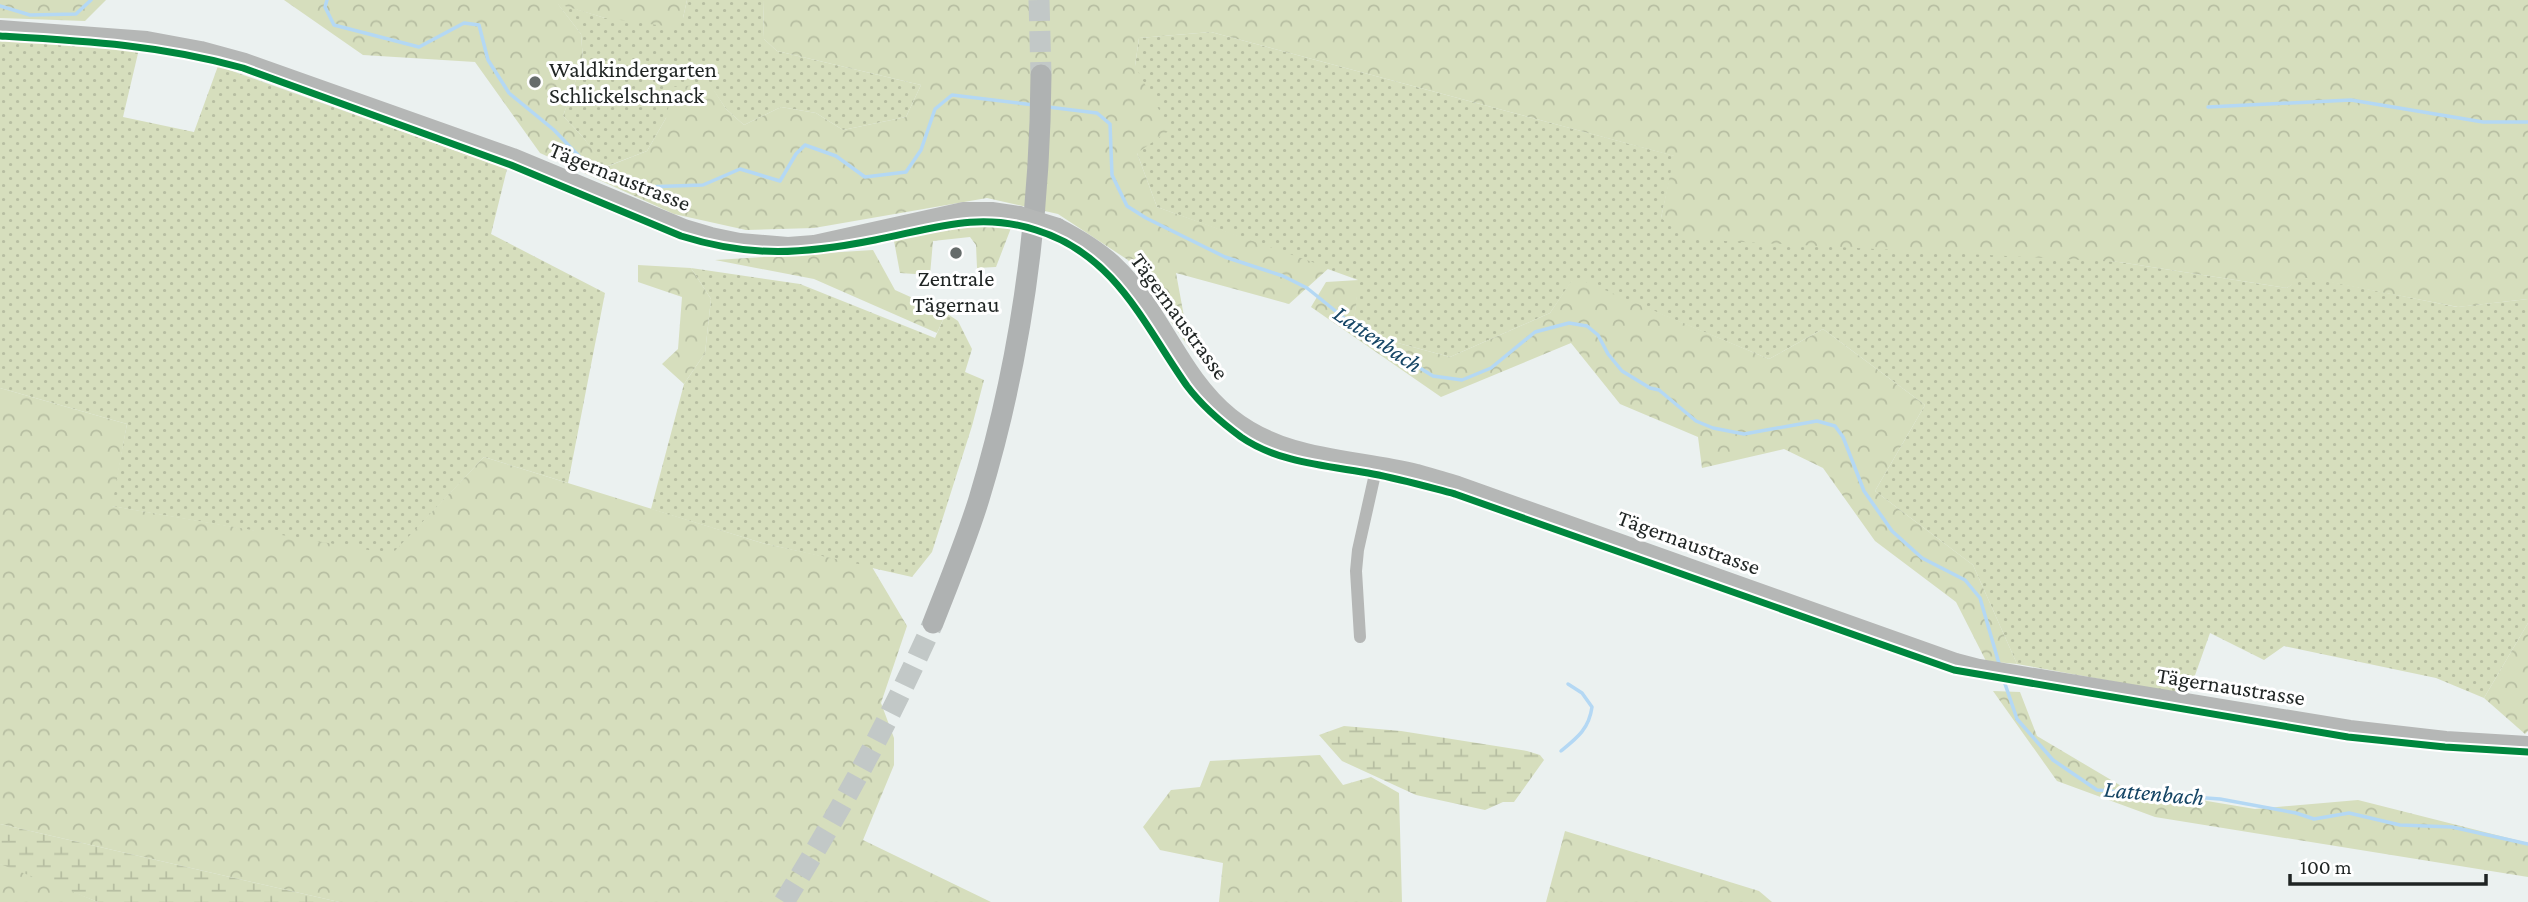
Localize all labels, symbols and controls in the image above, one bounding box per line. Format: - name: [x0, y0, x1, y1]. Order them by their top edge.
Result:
- place label: Waldkindergarten Schlickelschnack: [549, 56, 717, 108]
- marker: Waldkindergarten Schlickelschnack: [527, 74, 543, 90]
- street label: Tägernaustrasse: [546, 136, 694, 216]
- marker: Zentrale Tägernau: [948, 245, 964, 261]
- street label: Tägernaustrasse: [1125, 248, 1235, 384]
- place label: Zentrale Tägernau: [913, 265, 999, 317]
- water label: Lattenbach: [1329, 299, 1428, 378]
- street label: Tägernaustrasse: [1614, 504, 1764, 580]
- street label: Tägernaustrasse: [2155, 661, 2307, 711]
- water label: Lattenbach: [2103, 775, 2205, 810]
- scale bar: [2290, 842, 2486, 886]
- text: 100 m: [2300, 855, 2352, 879]

